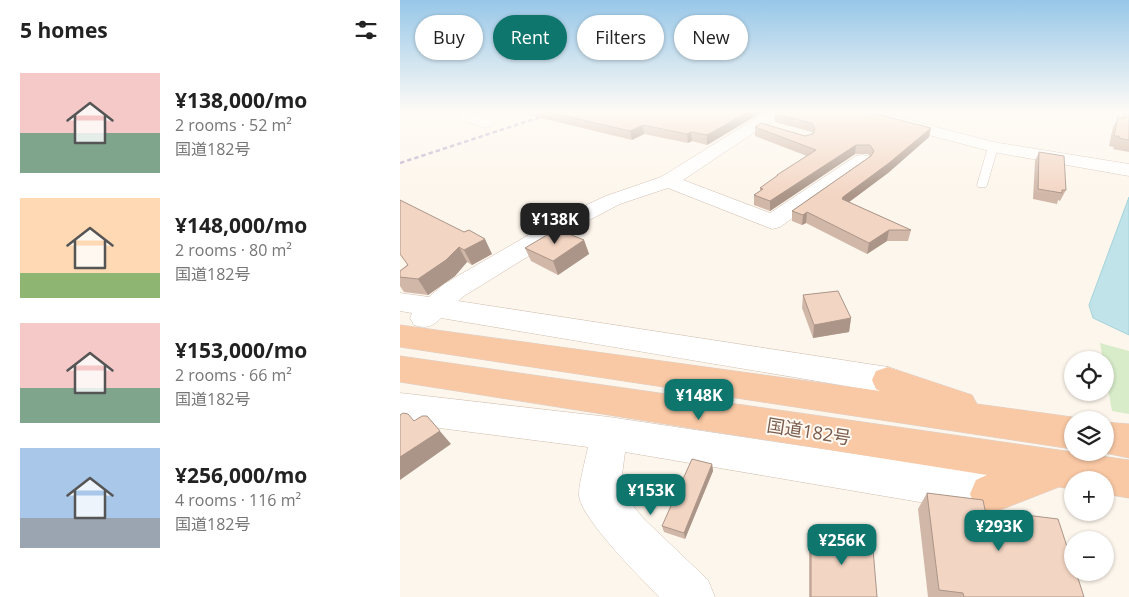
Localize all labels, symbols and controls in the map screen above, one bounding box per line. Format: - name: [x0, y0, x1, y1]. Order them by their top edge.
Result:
- chip: Buy: [415, 15, 483, 60]
- chip: Rent: [493, 15, 567, 60]
- chip: Filters: [577, 15, 664, 60]
- chip: New: [674, 15, 748, 60]
- text: 5 homes: [20, 16, 108, 44]
- icon: filters: [352, 16, 380, 44]
- text: ¥138,000/mo: [175, 86, 307, 114]
- icon: home: [60, 93, 120, 153]
- text: 2 rooms · 52 m²: [175, 114, 292, 136]
- text: 国道182号: [175, 138, 250, 160]
- pin: ¥138K: [520, 202, 590, 245]
- text: ¥138K: [531, 208, 579, 230]
- text: ¥148,000/mo: [175, 211, 307, 239]
- icon: home: [60, 218, 120, 278]
- text: 2 rooms · 80 m²: [175, 239, 292, 261]
- text: 国道182号: [175, 263, 250, 285]
- text: ¥153,000/mo: [175, 336, 307, 364]
- icon: home: [60, 343, 120, 403]
- map controls: [1064, 351, 1114, 581]
- button: locate: [1064, 351, 1114, 401]
- text: 2 rooms · 66 m²: [175, 364, 292, 386]
- pin: ¥148K: [664, 378, 734, 421]
- text: ¥148K: [675, 384, 723, 406]
- text: 国道182号: [175, 388, 250, 410]
- button: layers: [1064, 411, 1114, 461]
- street label: 国道182号: [765, 413, 853, 449]
- text: ¥256,000/mo: [175, 461, 307, 489]
- icon: home: [60, 468, 120, 528]
- button: +: [1064, 471, 1114, 521]
- pin: ¥153K: [616, 474, 686, 516]
- text: ¥153K: [627, 479, 675, 501]
- text: 4 rooms · 116 m²: [175, 489, 301, 511]
- pin: ¥293K: [964, 510, 1034, 552]
- text: 国道182号: [175, 513, 250, 535]
- text: ¥293K: [975, 515, 1023, 537]
- pin: ¥256K: [807, 524, 877, 566]
- text: ¥256K: [818, 529, 866, 551]
- button: −: [1064, 531, 1114, 581]

